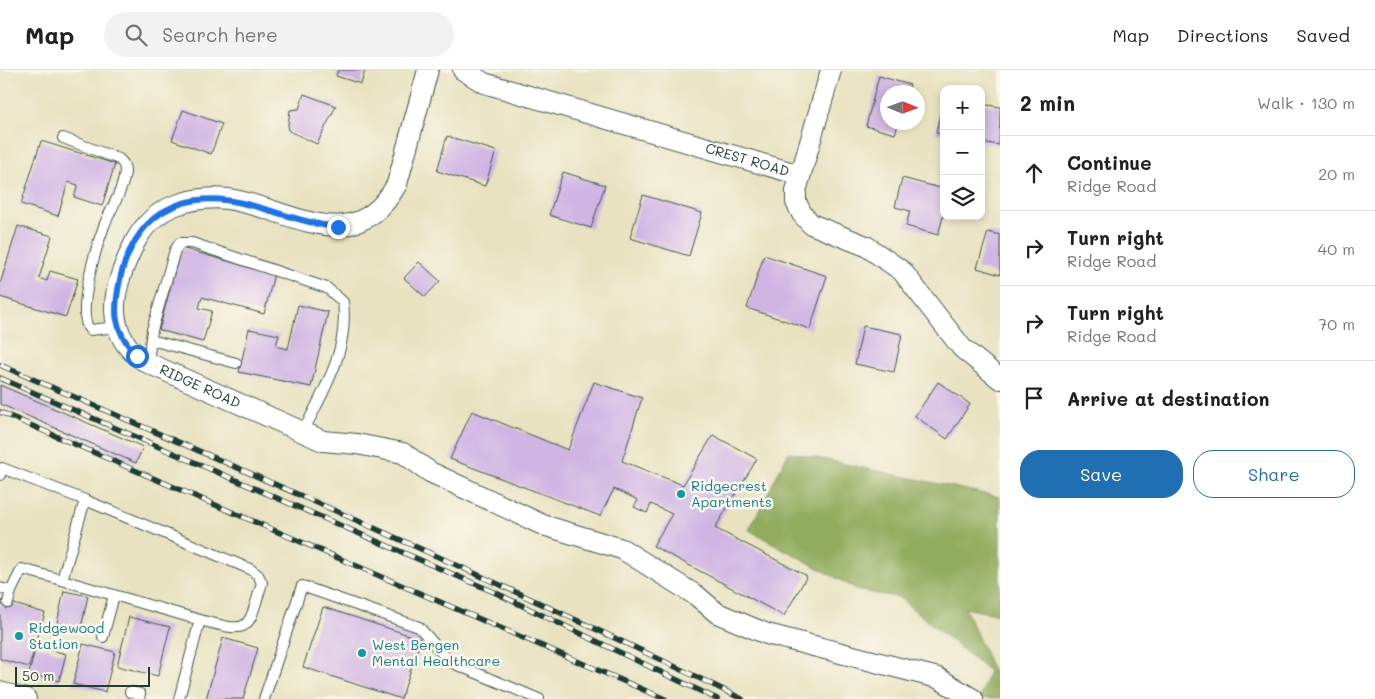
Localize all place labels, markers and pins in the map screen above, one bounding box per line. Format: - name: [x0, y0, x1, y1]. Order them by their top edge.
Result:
- place label: Ridgecrest Apartments: [691, 476, 772, 511]
- marker: Ridgecrest Apartments: [675, 488, 687, 500]
- place label: Ridgewood Station: [29, 618, 104, 653]
- marker: Ridgewood Station: [13, 630, 25, 642]
- place label: West Bergen Mental Healthcare: [372, 635, 500, 670]
- marker: West Bergen Mental Healthcare: [356, 647, 368, 659]

